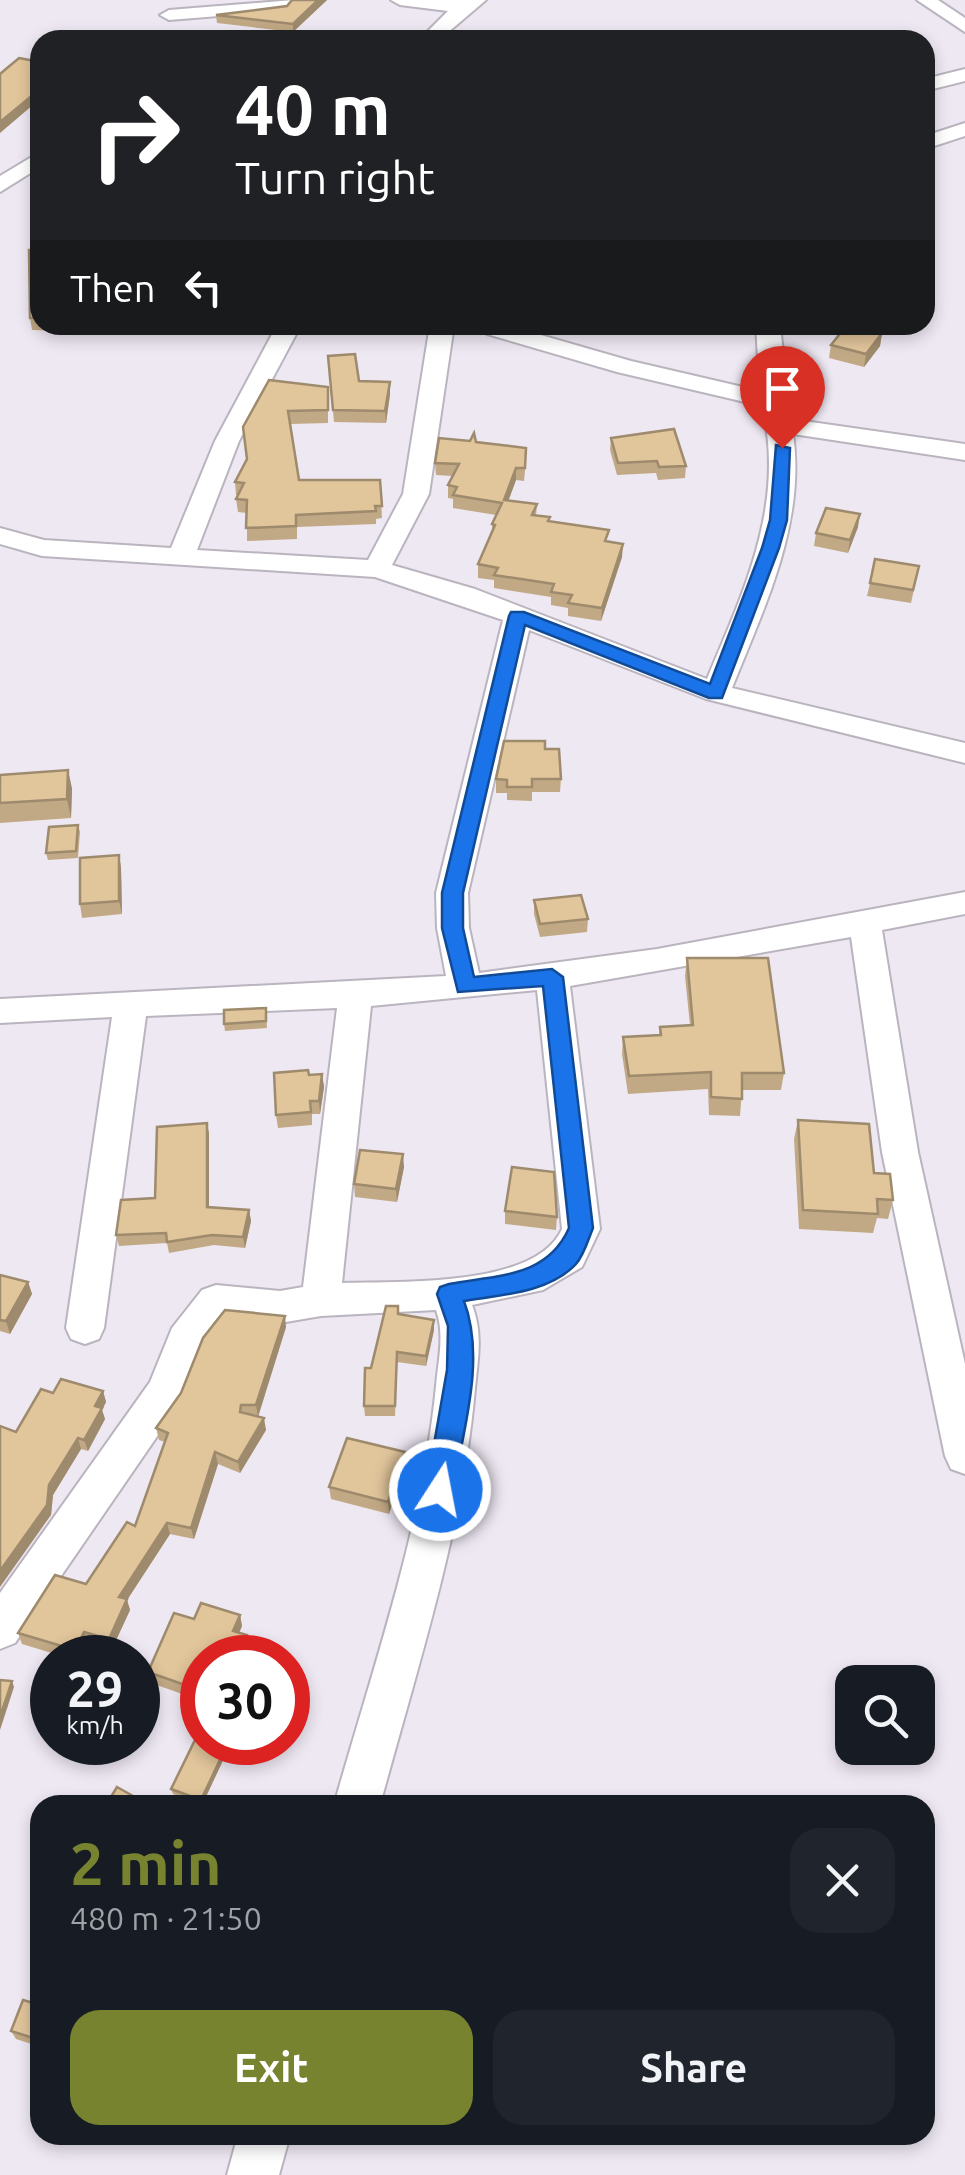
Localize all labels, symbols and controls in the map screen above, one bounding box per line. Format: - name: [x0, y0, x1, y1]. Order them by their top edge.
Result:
- icon: right: [70, 70, 200, 200]
- text: 40 m: [235, 70, 391, 148]
- text: Turn right: [235, 152, 435, 203]
- icon: left: [176, 260, 231, 315]
- text: Then: [70, 267, 156, 309]
- pin: [740, 346, 825, 449]
- icon: arrive: [755, 361, 810, 416]
- position arrow: [388, 1438, 492, 1542]
- speed limit sign: 30: [180, 1635, 310, 1765]
- text: 29: [67, 1660, 123, 1716]
- map controls: [835, 1665, 935, 1765]
- button: search: [835, 1665, 935, 1765]
- text: km/h: [66, 1711, 124, 1739]
- button: close: [790, 1828, 895, 1933]
- text: 2 min: [70, 1829, 222, 1896]
- text: 480 m · 21:50: [70, 1900, 262, 1936]
- button: Exit: [70, 2010, 473, 2125]
- button: Share: [493, 2010, 895, 2125]

